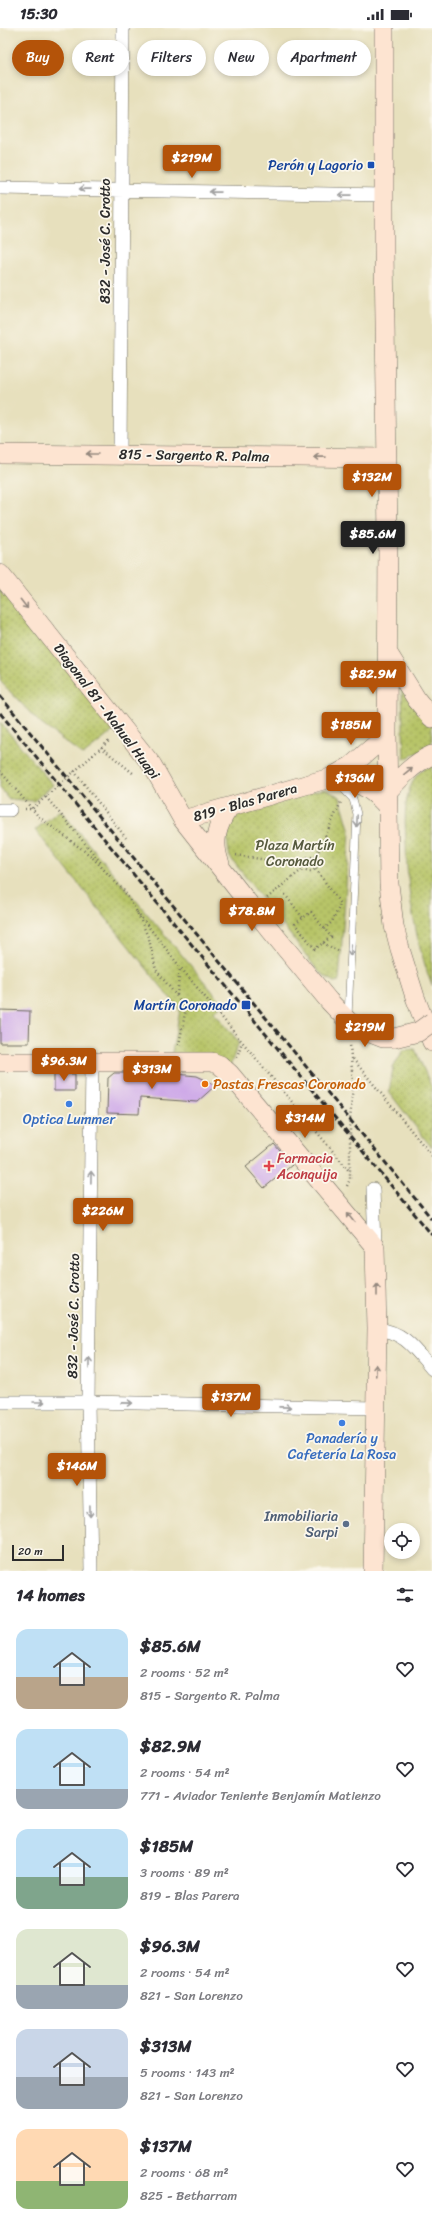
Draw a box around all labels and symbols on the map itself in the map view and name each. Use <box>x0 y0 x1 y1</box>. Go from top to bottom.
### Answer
pin: $219M <box>164 145 220 179</box>
place label: Perón y Lagorio <box>268 153 363 178</box>
marker: Perón y Lagorio <box>366 160 376 170</box>
street label: 832 - José C. Crotto <box>93 178 118 304</box>
one-way arrow <box>79 185 92 193</box>
one-way arrow <box>209 188 222 196</box>
one-way arrow <box>339 191 352 198</box>
street label: 815 - Sargento R. Palma <box>119 442 270 469</box>
one-way arrow <box>86 450 99 458</box>
one-way arrow <box>314 453 327 461</box>
pin: $132M <box>344 464 400 498</box>
pin: $85.6M <box>340 521 406 555</box>
one-way arrow <box>20 599 28 610</box>
street label: Diagonal 81 - Nahuel Huapi <box>47 638 167 786</box>
pin: $82.9M <box>340 661 406 695</box>
pin: $185M <box>323 712 379 746</box>
pin: $136M <box>327 765 383 799</box>
one-way arrow <box>403 766 413 775</box>
street label: 819 - Blas Parera <box>190 776 300 829</box>
one-way arrow <box>353 814 361 827</box>
park label: Plaza Martín Coronado <box>255 833 335 874</box>
pin: $78.8M <box>219 898 285 932</box>
one-way arrow <box>347 943 354 956</box>
place label: Martín Coronado <box>134 993 237 1018</box>
marker: Martín Coronado <box>240 999 252 1011</box>
pin: $219M <box>337 1014 393 1048</box>
pin: $96.3M <box>31 1048 97 1082</box>
pin: $313M <box>124 1056 180 1090</box>
place label: Pastas Frescas Coronado <box>213 1072 366 1097</box>
marker: Pastas Frescas Coronado <box>200 1079 210 1089</box>
marker: Optica Lummer <box>64 1099 74 1109</box>
pin: $314M <box>277 1105 333 1139</box>
place label: Optica Lummer <box>23 1107 117 1132</box>
place label: Farmacia Aconquija <box>276 1146 338 1187</box>
marker: Farmacia Aconquija <box>264 1161 274 1171</box>
one-way arrow <box>87 1171 95 1184</box>
pin: $226M <box>75 1198 131 1232</box>
one-way arrow <box>346 1212 355 1223</box>
street label: 832 - José C. Crotto <box>60 1253 87 1379</box>
one-way arrow <box>373 1284 381 1297</box>
one-way arrow <box>85 1357 93 1370</box>
one-way arrow <box>372 1364 379 1377</box>
pin: $137M <box>203 1384 259 1418</box>
one-way arrow <box>32 1398 45 1406</box>
one-way arrow <box>120 1399 133 1407</box>
one-way arrow <box>278 1403 291 1411</box>
marker: Panadería y Cafetería La Rosa <box>337 1418 347 1428</box>
place label: Panadería y Cafetería La Rosa <box>288 1426 396 1467</box>
pin: $146M <box>49 1453 105 1487</box>
one-way arrow <box>86 1504 94 1517</box>
place label: Inmobiliaria Sarpi <box>263 1504 339 1545</box>
marker: Inmobiliaria Sarpi <box>341 1519 351 1529</box>
scale bar <box>12 1543 64 1562</box>

